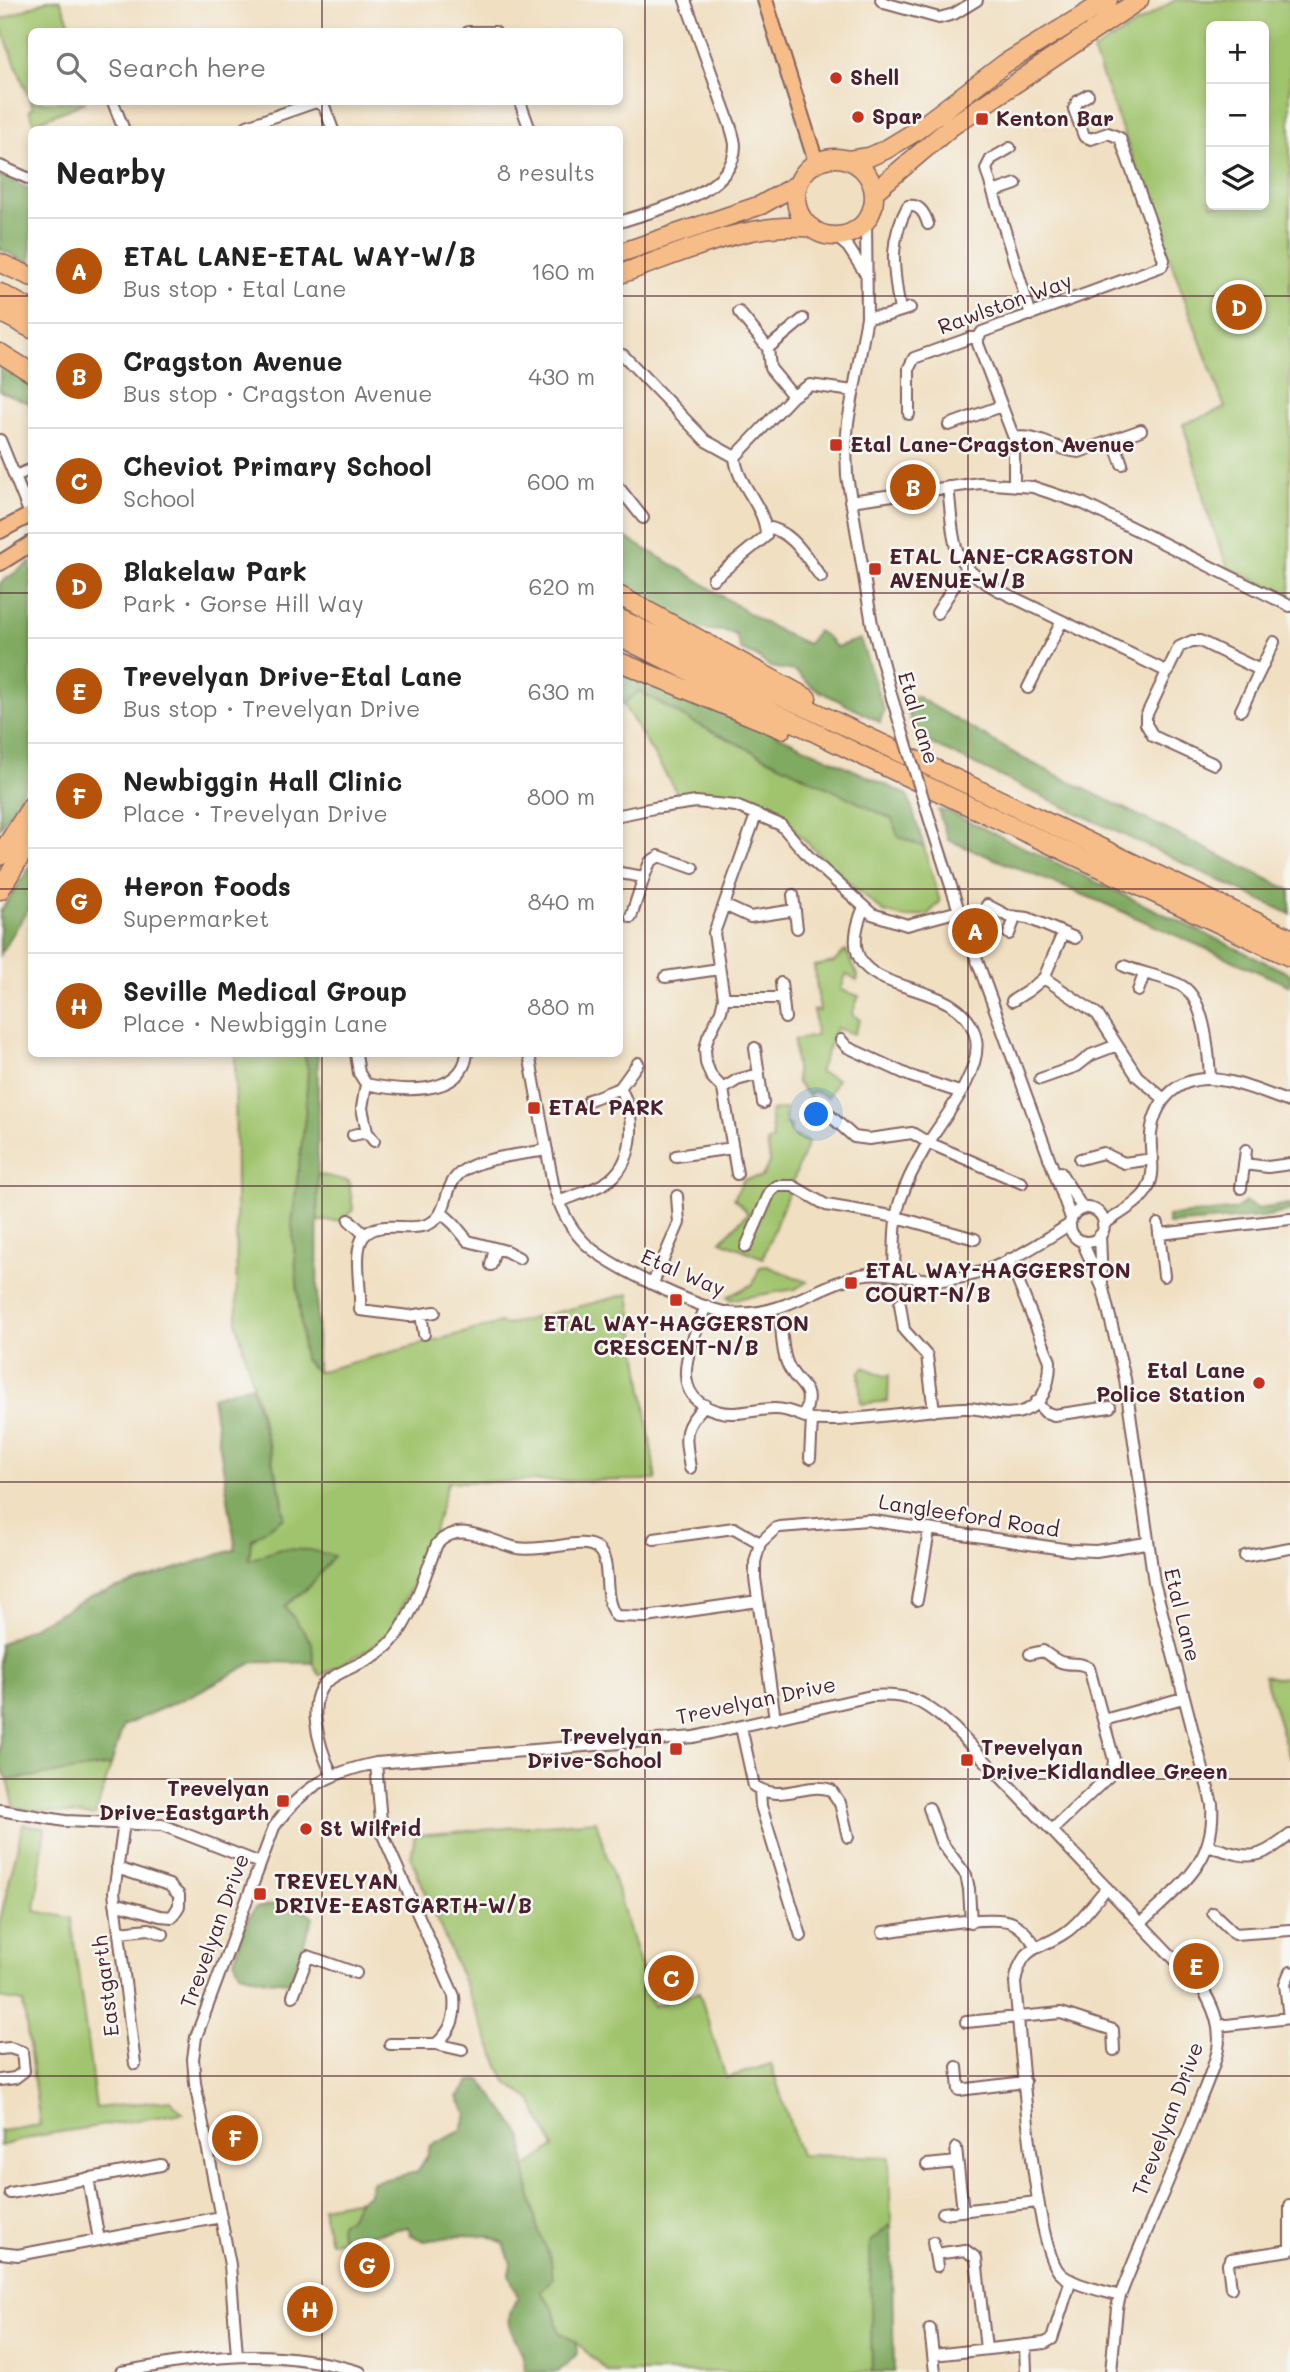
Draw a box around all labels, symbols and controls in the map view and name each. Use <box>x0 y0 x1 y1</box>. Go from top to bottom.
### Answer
map controls <box>1206 21 1269 210</box>
button: + <box>1206 21 1269 84</box>
search box <box>28 28 623 105</box>
icon: search <box>52 48 90 86</box>
text: Search here <box>108 50 266 84</box>
place label: Shell <box>850 63 899 90</box>
marker: Shell <box>828 70 844 86</box>
button: − <box>1206 84 1269 147</box>
place label: Spar <box>872 102 922 129</box>
place label: Kenton Bar <box>996 104 1114 131</box>
marker: Spar <box>850 109 866 125</box>
marker: Kenton Bar <box>974 111 990 127</box>
button: layers <box>1206 147 1269 210</box>
text: Nearby <box>56 152 166 192</box>
text: 8 results <box>497 157 595 187</box>
text: ETAL LANE-ETAL WAY-W/B <box>123 239 476 273</box>
text: A <box>71 256 87 286</box>
text: 160 m <box>531 256 595 286</box>
street label: Rawlston Way <box>934 266 1075 339</box>
text: Bus stop · Etal Lane <box>123 273 346 303</box>
pin: D <box>1216 281 1262 333</box>
text: Cragston Avenue <box>123 344 342 378</box>
text: B <box>71 361 87 391</box>
text: 430 m <box>528 361 595 391</box>
text: Bus stop · Cragston Avenue <box>123 378 433 408</box>
place label: Etal Lane-Cragston Avenue <box>850 430 1135 457</box>
marker: Etal Lane-Cragston Avenue <box>828 437 844 453</box>
text: Cheviot Primary School <box>123 449 432 483</box>
pin: B <box>890 461 936 513</box>
text: C <box>70 466 88 496</box>
text: 600 m <box>527 466 595 496</box>
text: School <box>123 483 196 513</box>
place label: ETAL LANE-CRAGSTON AVENUE-W/B <box>889 542 1134 593</box>
text: Blakelaw Park <box>123 554 307 588</box>
marker: ETAL LANE-CRAGSTON AVENUE-W/B <box>867 561 883 577</box>
text: D <box>71 571 87 601</box>
text: 620 m <box>528 571 595 601</box>
text: Park · Gorse Hill Way <box>123 588 364 618</box>
text: Trevelyan Drive-Etal Lane <box>123 659 462 693</box>
street label: Etal Lane <box>893 668 946 767</box>
text: E <box>72 676 86 706</box>
text: 630 m <box>528 676 595 706</box>
text: Bus stop · Trevelyan Drive <box>123 693 420 723</box>
text: Newbiggin Hall Clinic <box>123 764 402 798</box>
text: F <box>72 781 86 811</box>
text: 800 m <box>527 781 595 811</box>
text: Place · Trevelyan Drive <box>123 798 388 828</box>
text: Heron Foods <box>123 869 291 903</box>
text: G <box>70 886 88 916</box>
text: 840 m <box>528 886 595 916</box>
text: Supermarket <box>123 903 269 933</box>
pin: A <box>952 905 998 957</box>
text: Seville Medical Group <box>123 974 407 1008</box>
text: H <box>70 991 88 1021</box>
text: 880 m <box>527 991 595 1021</box>
text: Place · Newbiggin Lane <box>123 1008 388 1038</box>
place label: ETAL PARK <box>548 1093 664 1120</box>
your location <box>799 1097 833 1131</box>
marker: ETAL PARK <box>526 1100 542 1116</box>
street label: Etal Way <box>637 1242 730 1301</box>
place label: ETAL WAY-HAGGERSTON COURT-N/B <box>865 1256 1131 1307</box>
marker: ETAL WAY-HAGGERSTON COURT-N/B <box>843 1275 859 1291</box>
marker: ETAL WAY-HAGGERSTON CRESCENT-N/B <box>668 1292 684 1308</box>
place label: ETAL WAY-HAGGERSTON CRESCENT-N/B <box>543 1309 809 1360</box>
place label: Etal Lane Police Station <box>1096 1356 1245 1407</box>
marker: Etal Lane Police Station <box>1251 1375 1267 1391</box>
street label: Langleeford Road <box>877 1487 1062 1542</box>
street label: Etal Lane <box>1159 1565 1208 1664</box>
street label: Trevelyan Drive <box>673 1669 838 1730</box>
place label: Trevelyan Drive-School <box>527 1722 662 1773</box>
place label: Trevelyan Drive-Kidlandlee Green <box>981 1733 1227 1784</box>
marker: Trevelyan Drive-School <box>668 1741 684 1757</box>
marker: Trevelyan Drive-Kidlandlee Green <box>959 1752 975 1768</box>
place label: Trevelyan Drive-Eastgarth <box>99 1774 269 1825</box>
marker: Trevelyan Drive-Eastgarth <box>275 1793 291 1809</box>
place label: St Wilfrid <box>320 1814 421 1841</box>
marker: St Wilfrid <box>298 1821 314 1837</box>
street label: Trevelyan Drive <box>173 1850 254 2011</box>
place label: TREVELYAN DRIVE-EASTGARTH-W/B <box>274 1867 532 1918</box>
marker: TREVELYAN DRIVE-EASTGARTH-W/B <box>252 1886 268 1902</box>
street label: Eastgarth <box>85 1934 124 2038</box>
pin: E <box>1173 1940 1219 1992</box>
pin: C <box>648 1952 694 2004</box>
street label: Trevelyan Drive <box>1125 2038 1208 2199</box>
pin: F <box>212 2112 258 2164</box>
pin: G <box>344 2239 390 2291</box>
pin: H <box>287 2283 333 2335</box>

